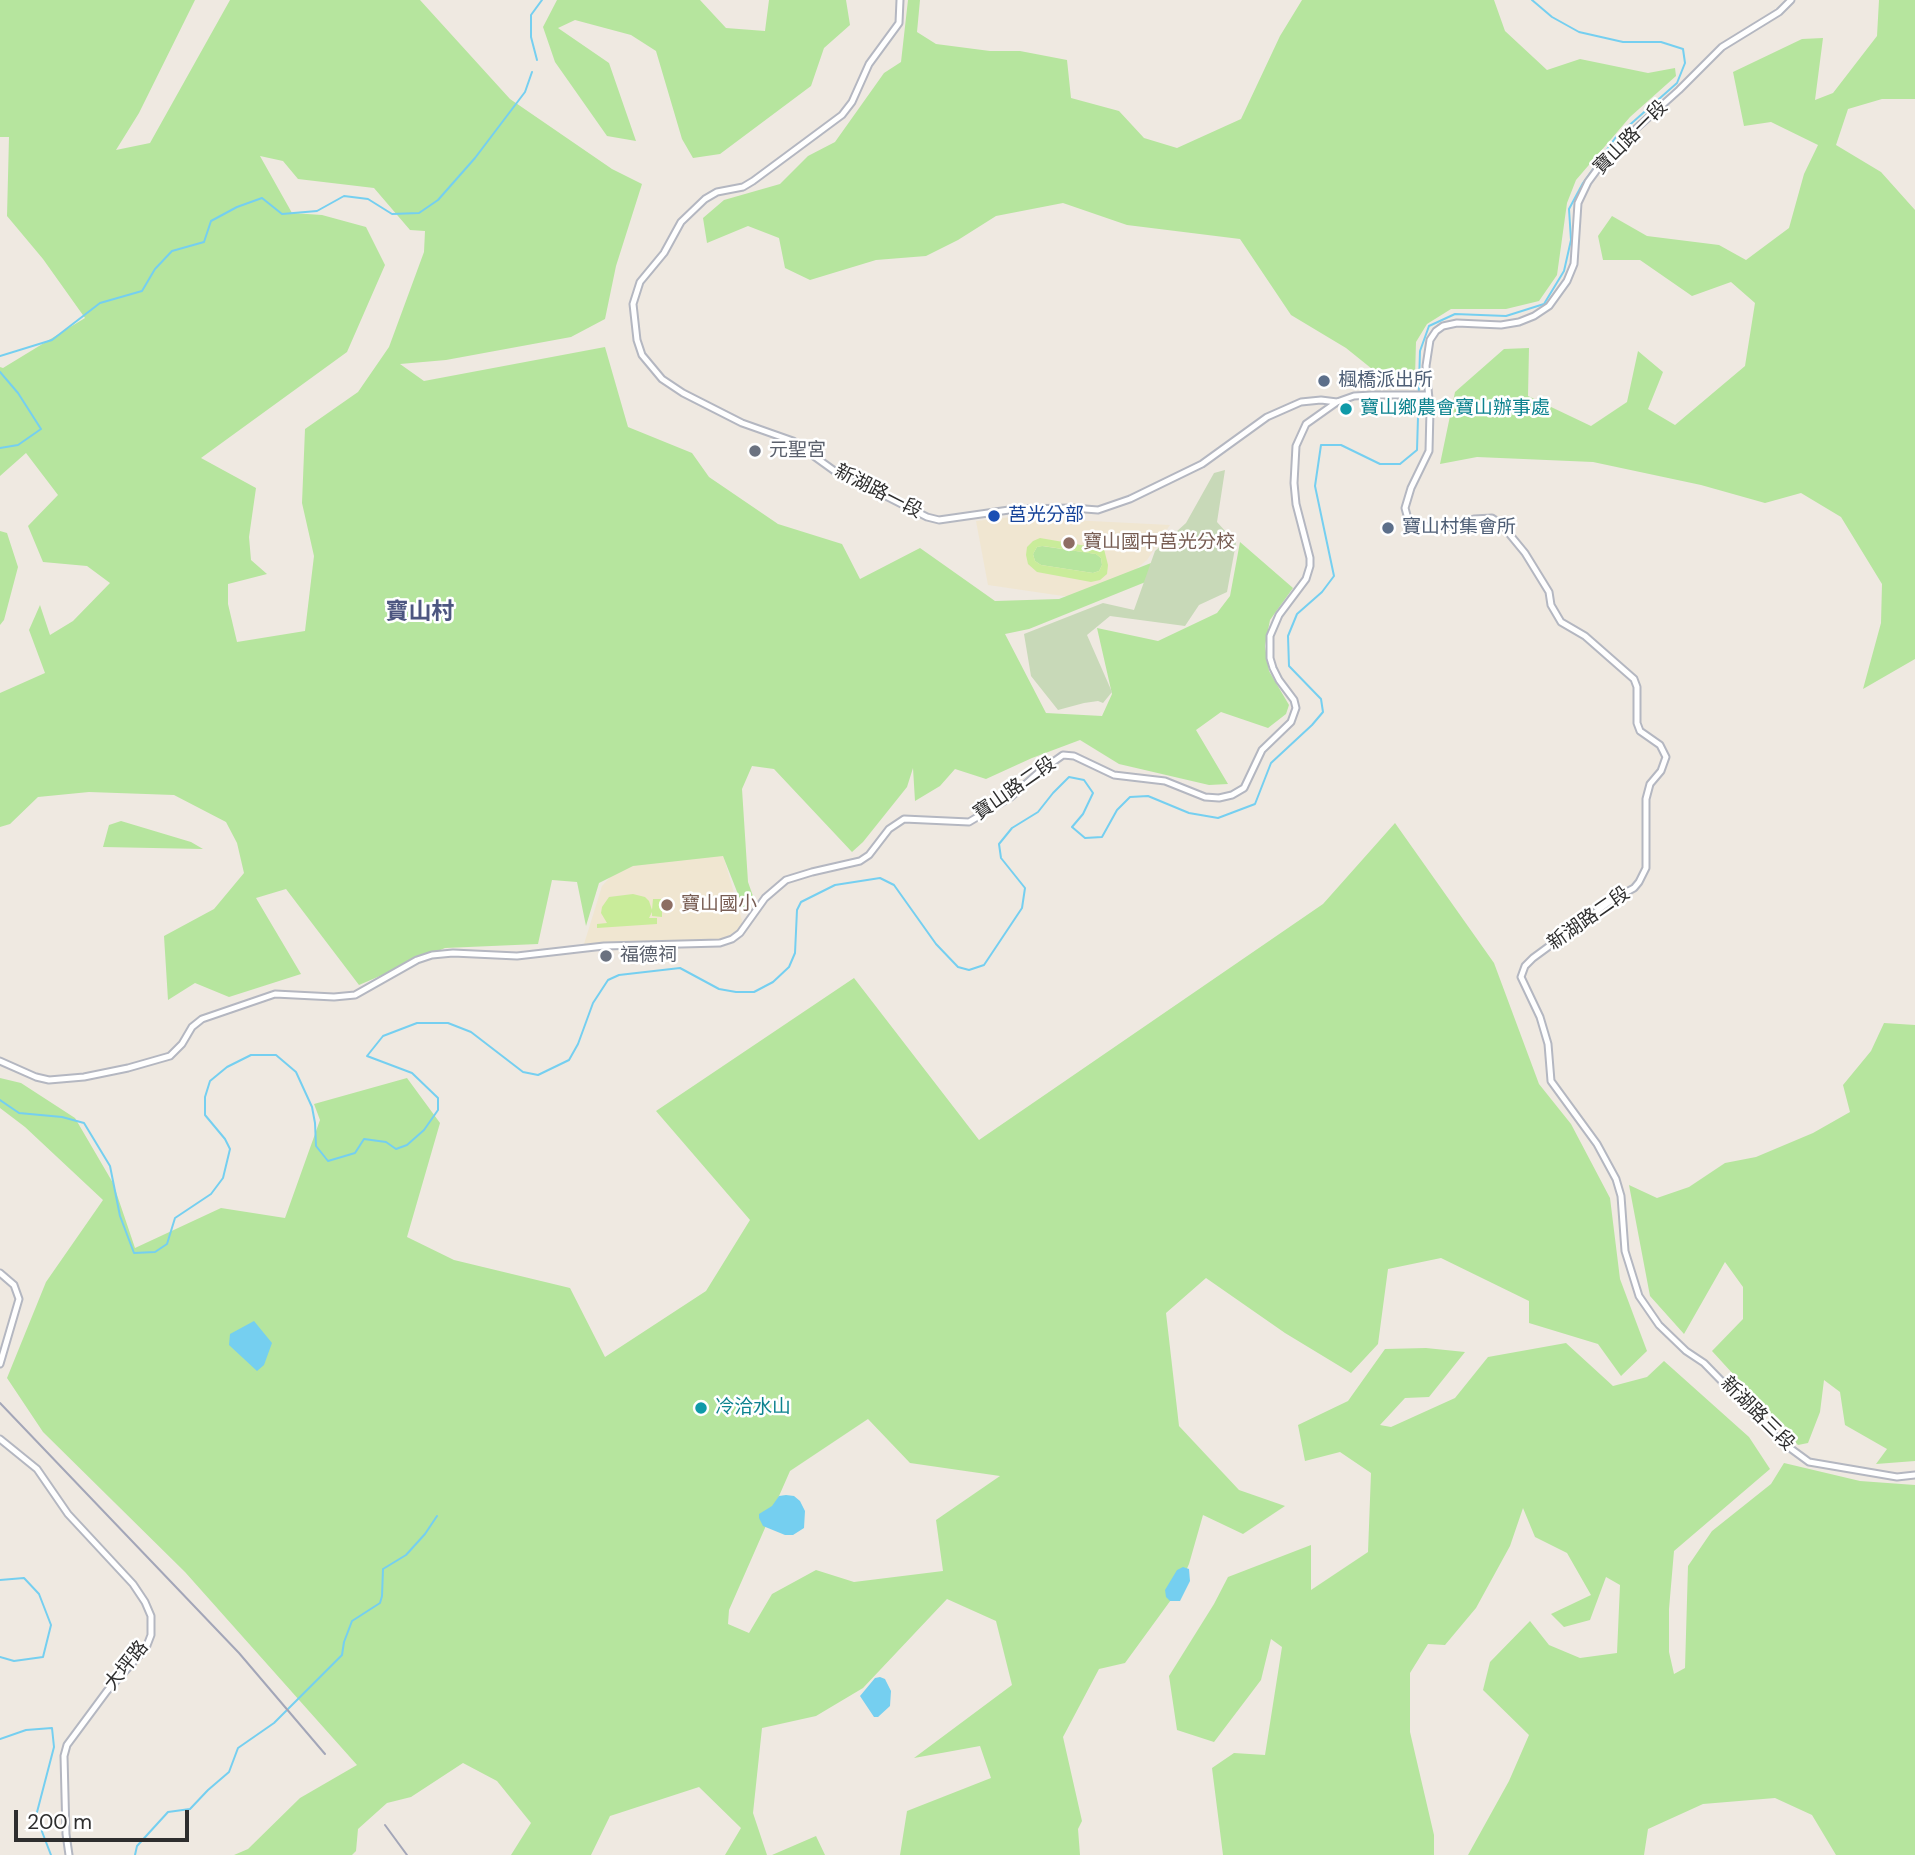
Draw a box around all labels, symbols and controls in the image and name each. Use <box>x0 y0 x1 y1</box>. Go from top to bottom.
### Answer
street label: 寶山路一段 <box>1589 96 1673 180</box>
place label: 楓橋派出所 <box>1338 370 1433 392</box>
marker: 楓橋派出所 <box>1316 373 1332 389</box>
place label: 寶山鄉農會寶山辦事處 <box>1360 398 1550 420</box>
marker: 寶山鄉農會寶山辦事處 <box>1338 401 1354 417</box>
place label: 元聖宮 <box>769 440 826 462</box>
marker: 元聖宮 <box>747 443 763 459</box>
street label: 新湖路一段 <box>831 460 925 524</box>
place label: 莒光分部 <box>1008 505 1084 527</box>
marker: 莒光分部 <box>986 508 1002 524</box>
place label: 寶山村集會所 <box>1402 517 1516 539</box>
marker: 寶山村集會所 <box>1380 520 1396 536</box>
place label: 寶山國中莒光分校 <box>1083 532 1235 554</box>
marker: 寶山國中莒光分校 <box>1061 535 1077 551</box>
district label: 寶山村 <box>386 599 454 627</box>
street label: 寶山路二段 <box>970 752 1060 826</box>
street label: 新湖路二段 <box>1544 882 1634 956</box>
place label: 寶山國小 <box>681 894 757 916</box>
marker: 寶山國小 <box>659 897 675 913</box>
place label: 福德祠 <box>620 945 677 967</box>
marker: 福德祠 <box>598 948 614 964</box>
street label: 新湖路三段 <box>1715 1372 1799 1456</box>
place label: 冷洽水山 <box>715 1397 791 1419</box>
marker: 冷洽水山 <box>693 1400 709 1416</box>
street label: 大坪路 <box>100 1637 154 1695</box>
scale bar <box>18 1796 192 1840</box>
text: 200 m <box>27 1808 92 1836</box>

